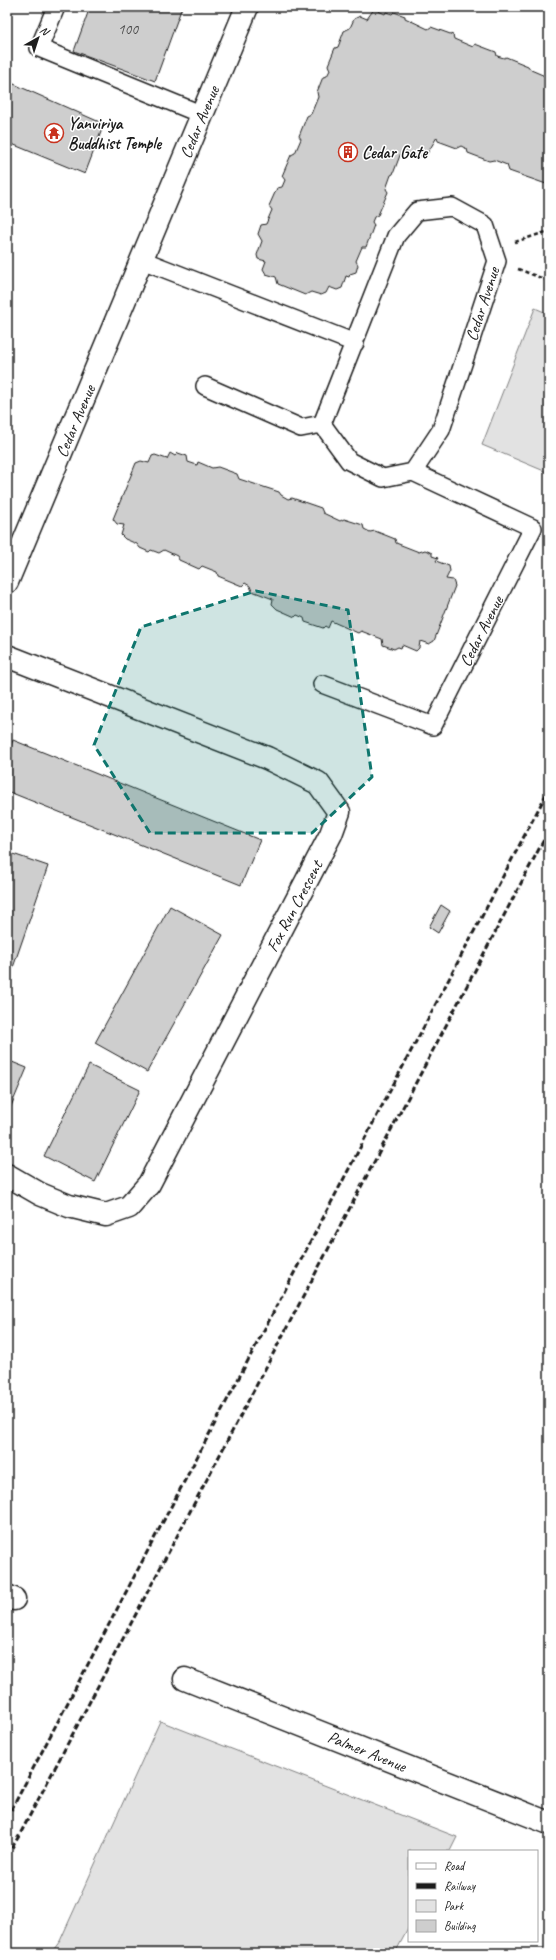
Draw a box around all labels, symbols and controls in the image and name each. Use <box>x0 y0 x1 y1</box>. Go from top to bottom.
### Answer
north arrow <box>18 18 58 58</box>
house number: 100 <box>118 20 139 39</box>
text: N <box>37 23 53 39</box>
street label: Cedar Avenue <box>175 82 225 161</box>
place label: Yanviriya Buddhist Temple <box>68 113 163 154</box>
temple icon: Yanviriya Buddhist Temple <box>43 122 65 144</box>
building icon: Cedar Gate <box>337 141 359 163</box>
place label: Cedar Gate <box>362 142 429 163</box>
street label: Cedar Avenue <box>461 263 505 344</box>
street label: Cedar Avenue <box>51 381 101 460</box>
street label: Cedar Avenue <box>455 591 509 670</box>
street label: Fox Run Crescent <box>262 855 328 955</box>
street label: Palmer Avenue <box>325 1726 410 1777</box>
legend <box>408 1850 538 1942</box>
text: Road <box>444 1858 466 1874</box>
text: Railway <box>444 1878 476 1894</box>
text: Park <box>444 1898 465 1914</box>
text: Building <box>444 1918 476 1934</box>

